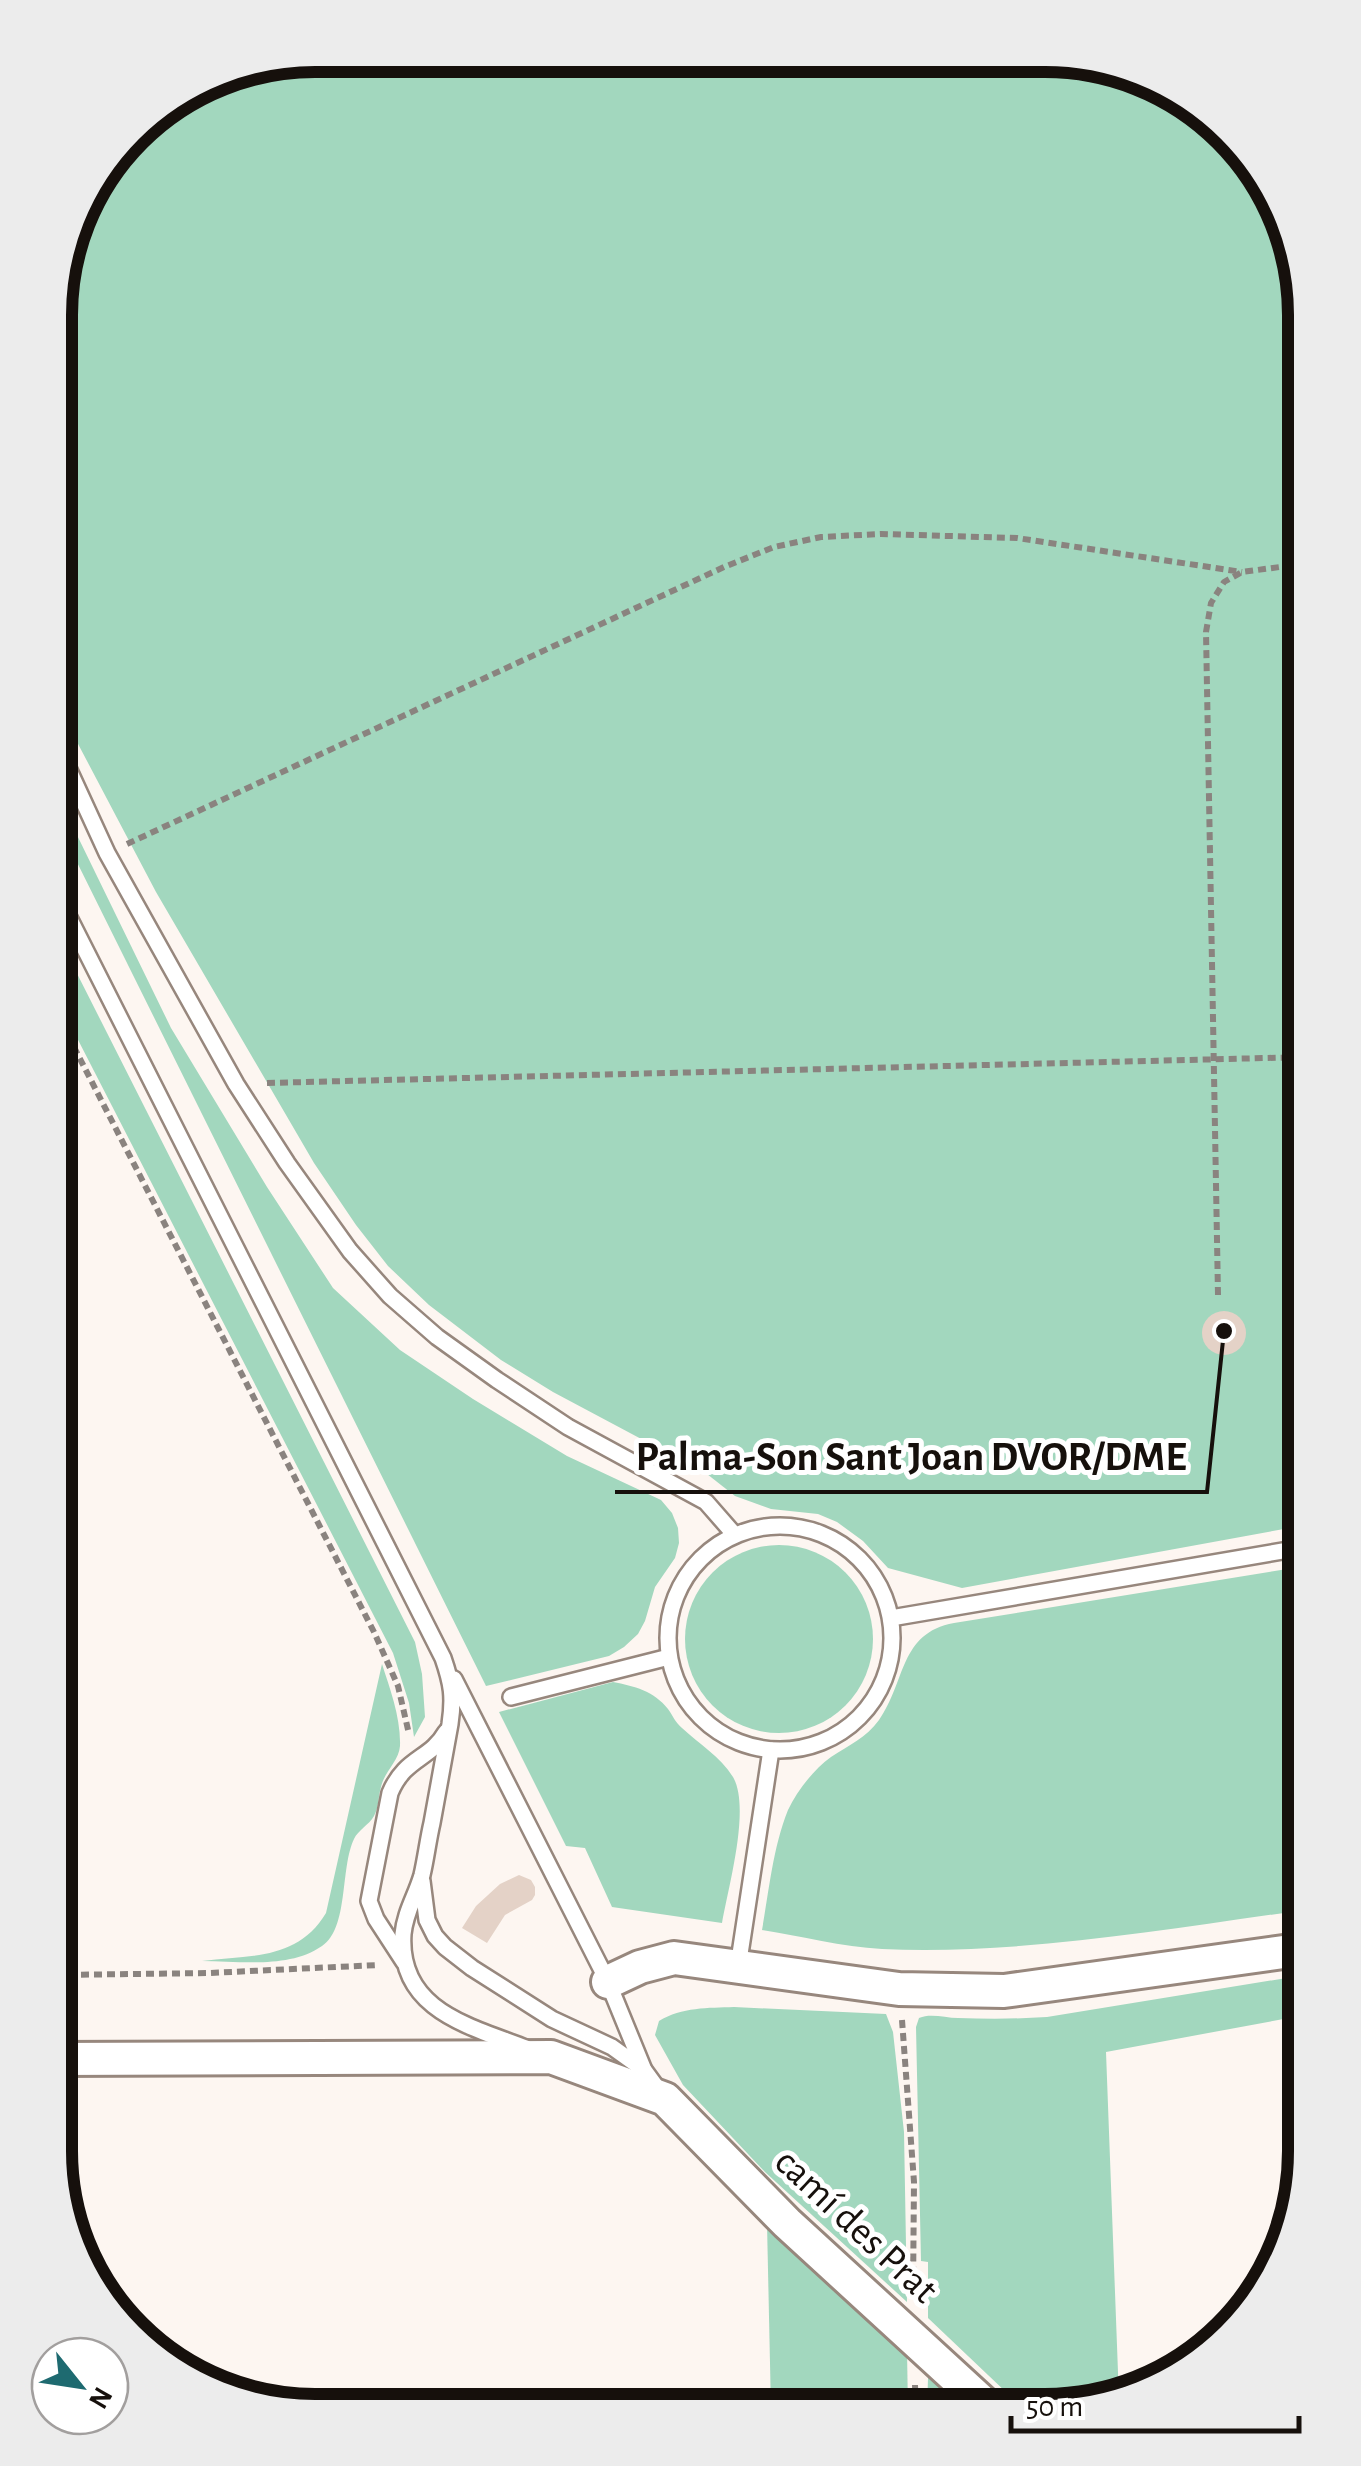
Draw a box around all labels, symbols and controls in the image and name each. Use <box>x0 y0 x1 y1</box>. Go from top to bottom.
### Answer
callout: Palma-Son Sant Joan DVOR/DME <box>615 1420 1207 1492</box>
text: Palma-Son Sant Joan DVOR/DME <box>635 1436 1187 1478</box>
street label: camí des Prat <box>767 2141 945 2311</box>
north arrow <box>30 2336 130 2436</box>
scale bar <box>1011 2371 1298 2433</box>
text: N <box>83 2382 117 2413</box>
text: 50 m <box>1026 2392 1083 2422</box>

